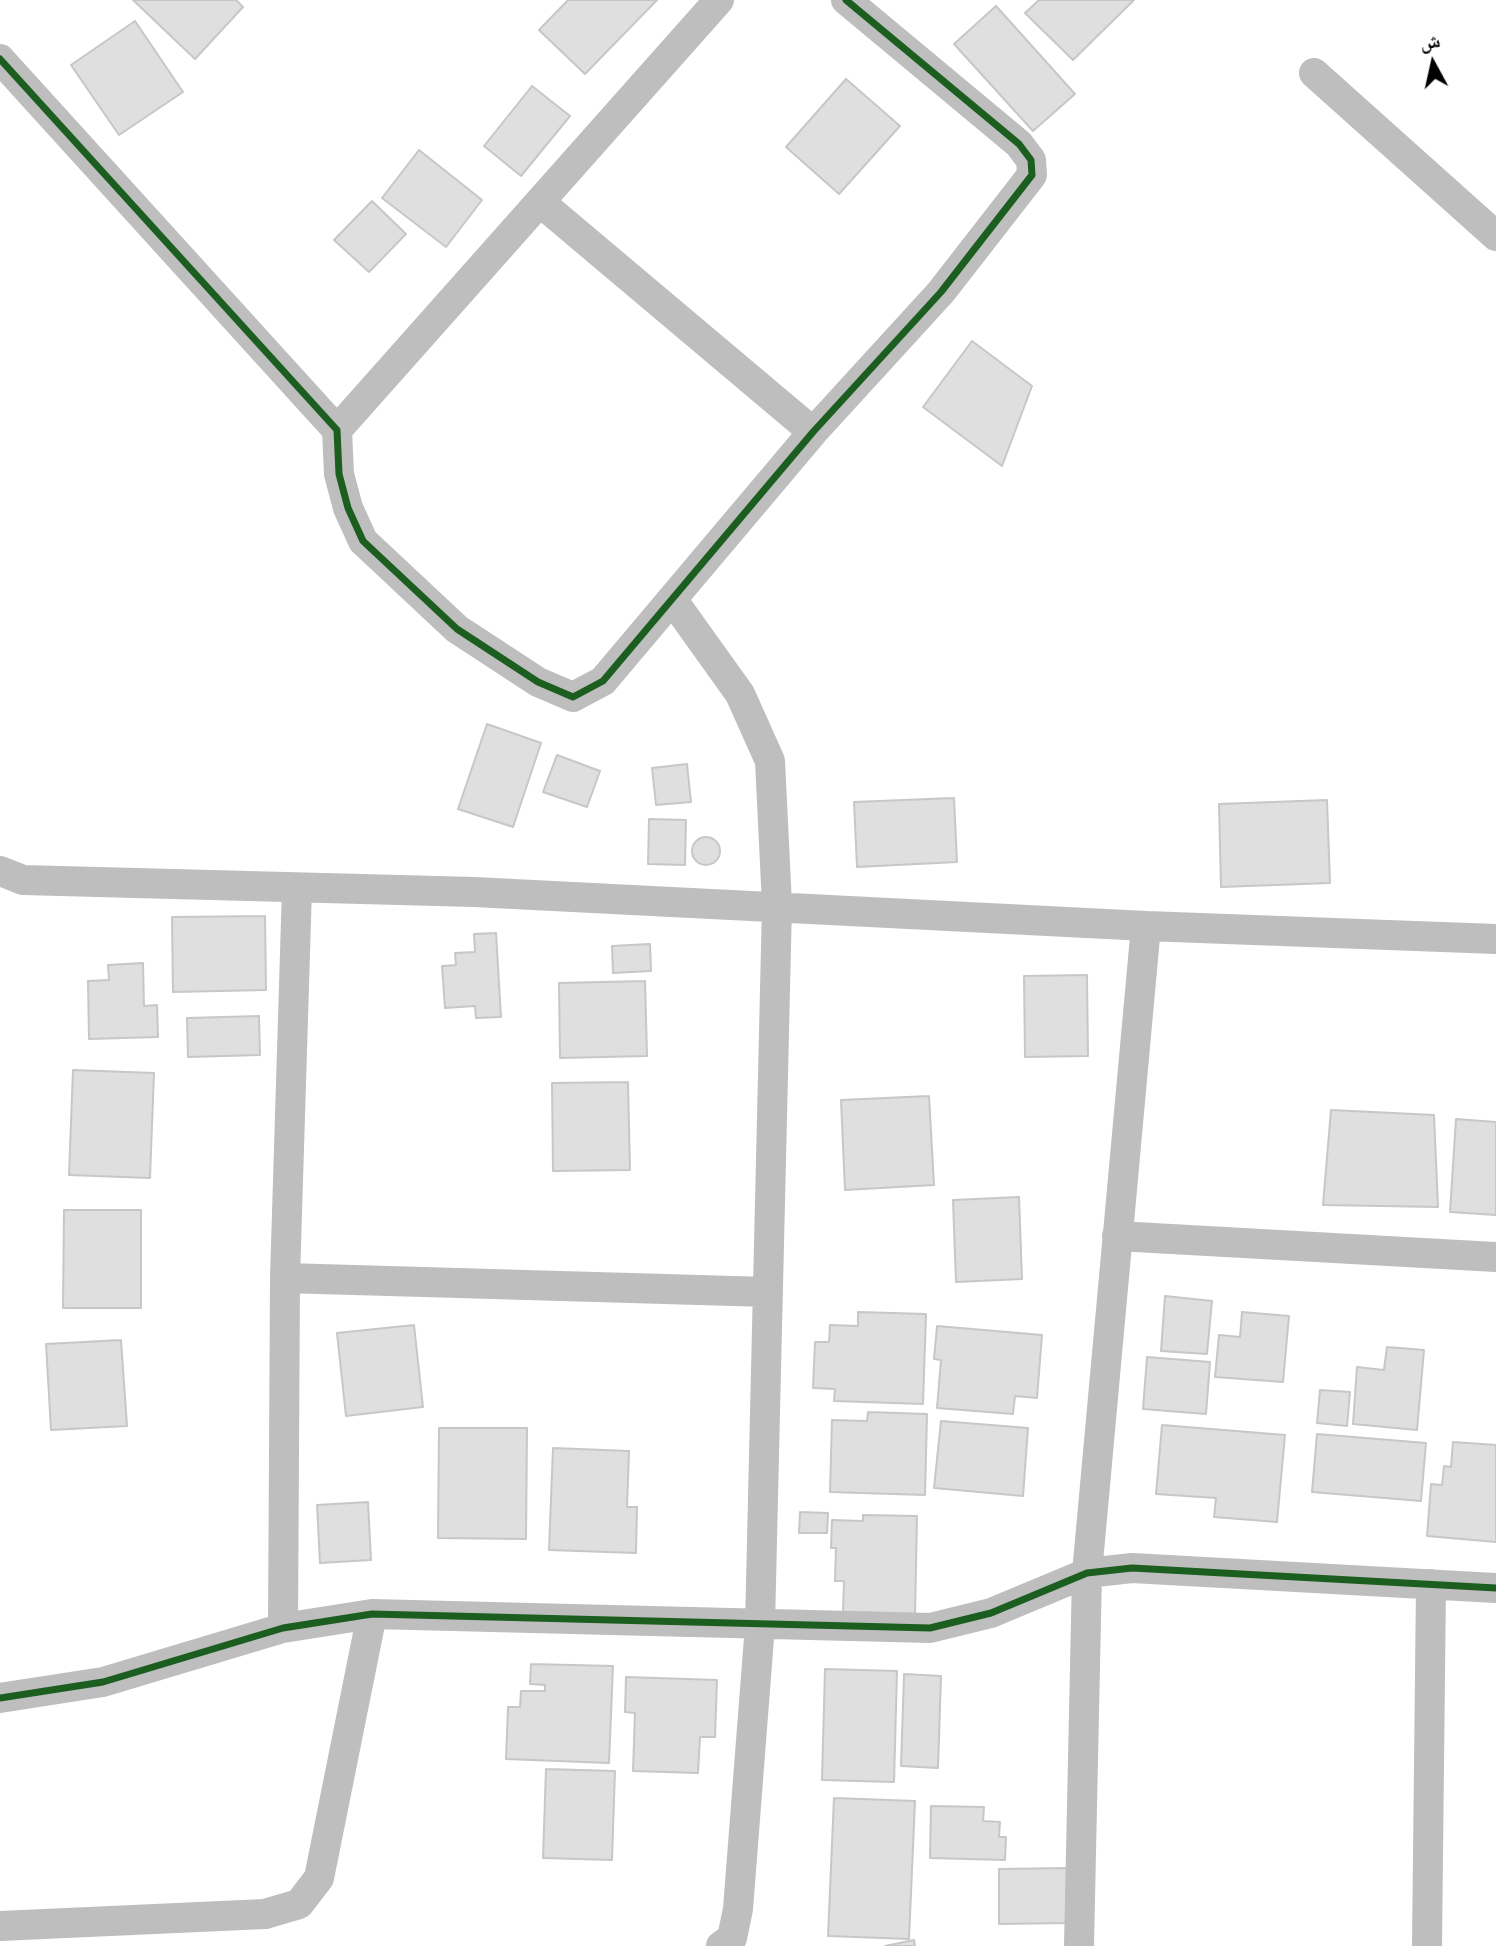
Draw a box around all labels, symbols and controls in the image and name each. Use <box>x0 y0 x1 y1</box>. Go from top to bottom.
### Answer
north arrow <box>1398 28 1468 98</box>
text: ش <box>1418 28 1442 56</box>

